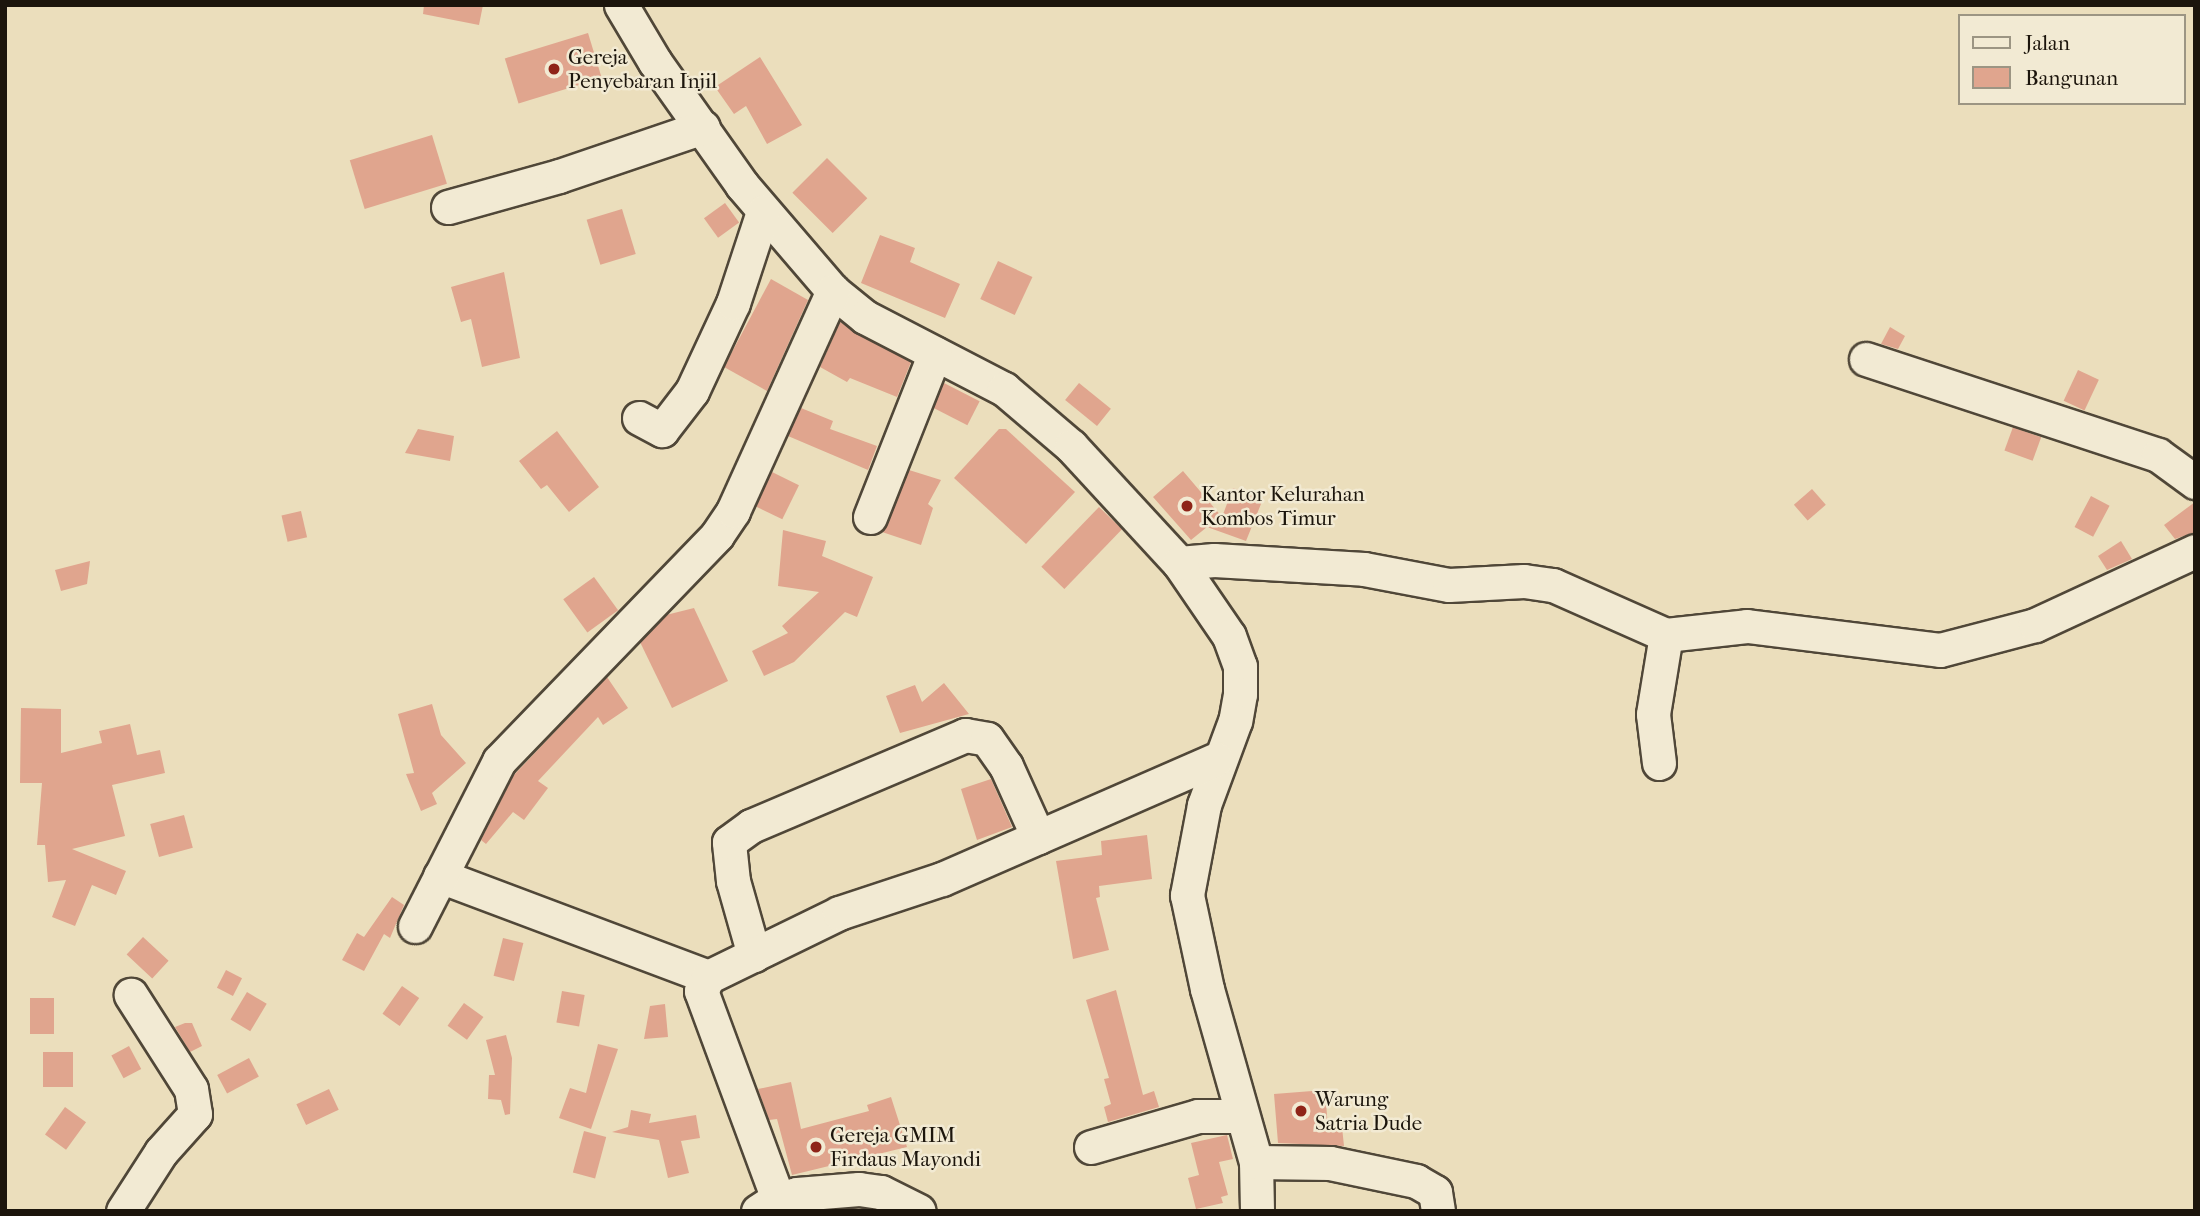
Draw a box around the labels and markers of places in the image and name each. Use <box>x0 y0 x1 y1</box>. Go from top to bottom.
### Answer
place label: Gereja Penyebaran Injil <box>568 44 717 94</box>
marker: Gereja Penyebaran Injil <box>546 61 562 77</box>
place label: Kantor Kelurahan Kombos Timur <box>1201 481 1365 531</box>
marker: Kantor Kelurahan Kombos Timur <box>1179 498 1195 514</box>
place label: Warung Satria Dude <box>1315 1086 1422 1136</box>
marker: Warung Satria Dude <box>1293 1103 1309 1119</box>
place label: Gereja GMIM Firdaus Mayondi <box>830 1122 981 1172</box>
marker: Gereja GMIM Firdaus Mayondi <box>808 1139 824 1155</box>

